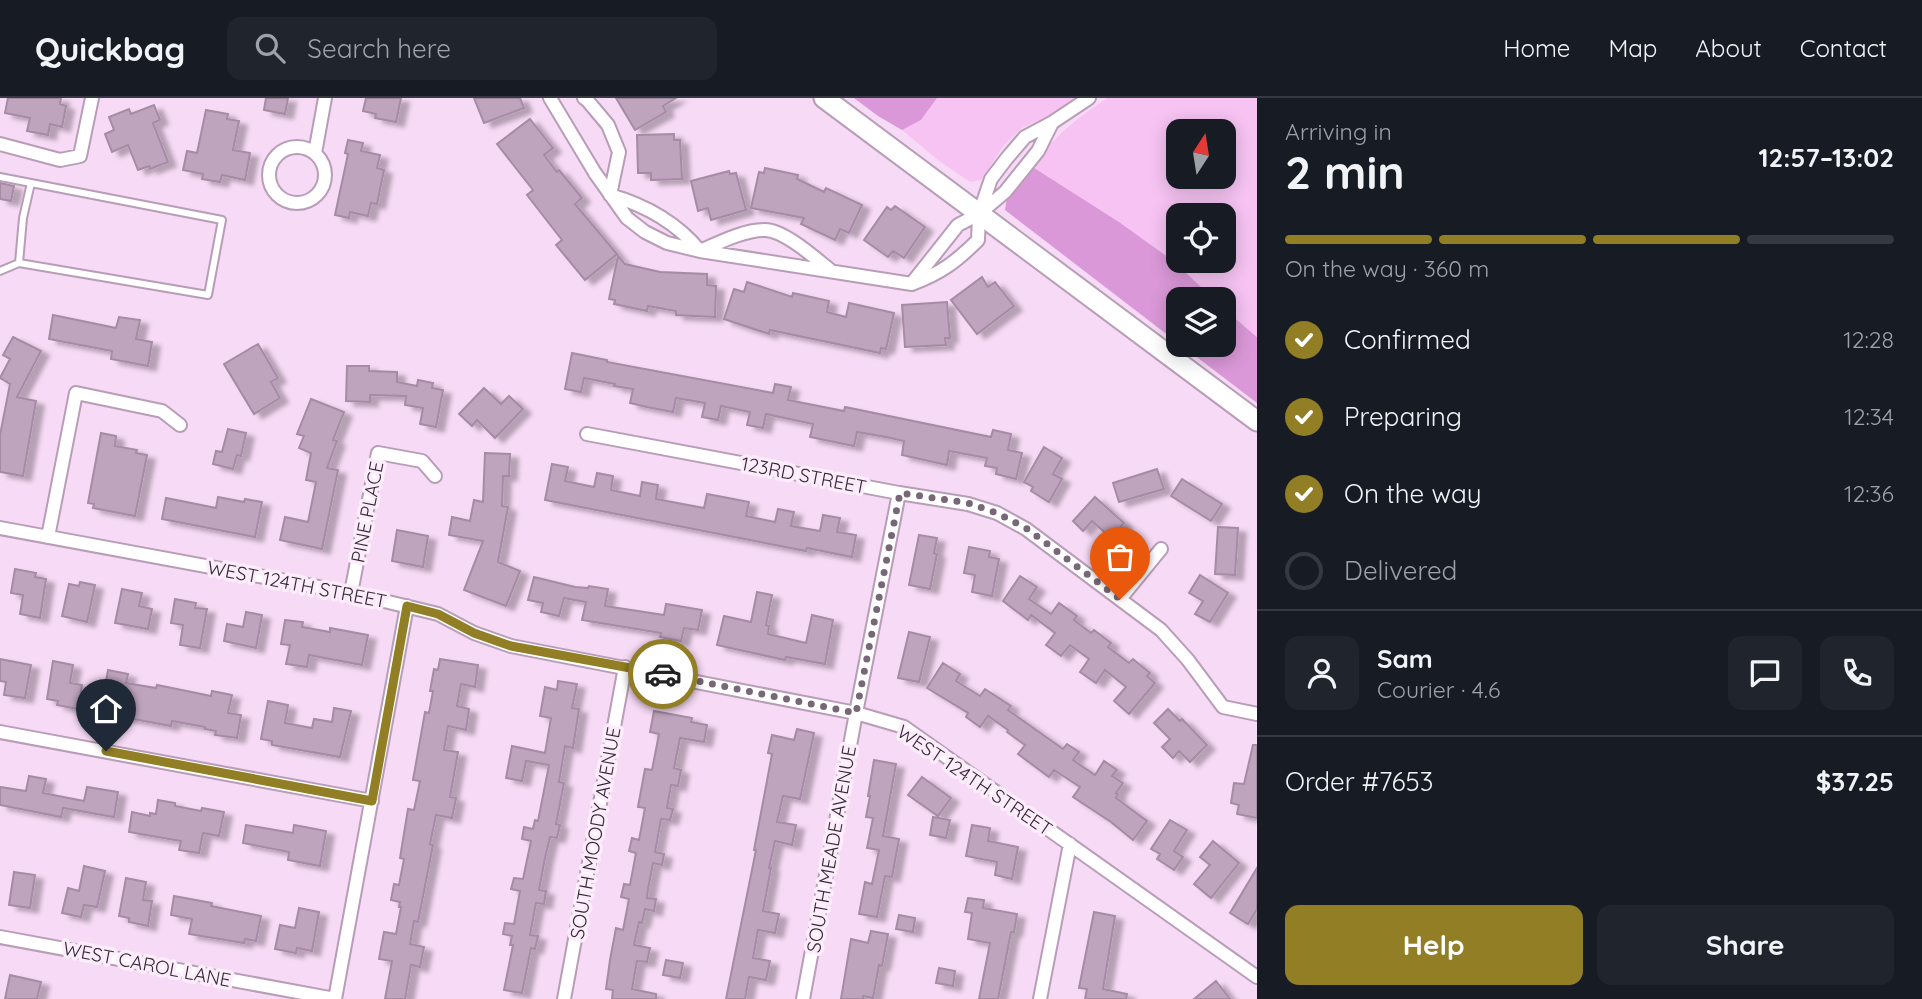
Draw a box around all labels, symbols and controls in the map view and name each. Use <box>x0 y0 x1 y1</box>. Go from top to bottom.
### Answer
search box <box>227 17 717 80</box>
text: Quickbag <box>35 28 185 69</box>
icon: search <box>251 29 289 67</box>
text: Search here <box>307 32 451 65</box>
text: Home <box>1503 33 1570 63</box>
text: Map <box>1608 33 1657 63</box>
text: About <box>1695 33 1762 63</box>
text: Contact <box>1800 33 1887 63</box>
text: Arriving in <box>1285 117 1392 146</box>
north arrow <box>1166 119 1236 189</box>
map controls <box>1166 119 1236 357</box>
text: 12:57–13:02 <box>1758 141 1894 174</box>
text: 2 min <box>1285 143 1405 201</box>
button: locate <box>1166 203 1236 273</box>
text: On the way · 360 m <box>1285 254 1489 283</box>
button: layers <box>1166 287 1236 357</box>
icon: check <box>1285 321 1323 359</box>
text: Confirmed <box>1344 323 1471 356</box>
text: 12:28 <box>1843 325 1894 354</box>
icon: check <box>1285 398 1323 436</box>
text: Preparing <box>1344 400 1462 433</box>
text: 12:34 <box>1844 402 1894 431</box>
street label: 123RD STREET <box>739 451 869 499</box>
street label: PINE PLACE <box>345 459 389 565</box>
icon: check <box>1285 475 1323 513</box>
text: On the way <box>1344 477 1482 510</box>
text: 12:36 <box>1844 479 1894 508</box>
pin <box>1090 527 1150 599</box>
icon: bag <box>1101 538 1139 576</box>
text: Delivered <box>1344 554 1457 587</box>
street label: WEST 124TH STREET <box>205 555 389 613</box>
button: person <box>1285 636 1359 710</box>
button: chat <box>1728 636 1802 710</box>
button: phone <box>1820 636 1894 710</box>
courier <box>628 639 698 709</box>
text: Sam <box>1377 642 1433 675</box>
icon: car <box>644 655 682 693</box>
text: Courier · 4.6 <box>1377 675 1500 704</box>
pin <box>76 679 136 751</box>
icon: home <box>87 690 125 728</box>
street label: WEST 124TH STREET <box>893 719 1057 841</box>
street label: SOUTH MOODY AVENUE <box>565 725 625 941</box>
street label: SOUTH MEADE AVENUE <box>801 744 861 954</box>
text: Order #7653 <box>1285 765 1433 798</box>
text: $37.25 <box>1816 765 1894 798</box>
button: Help <box>1285 905 1583 985</box>
button: Share <box>1597 905 1894 985</box>
street label: WEST CAROL LANE <box>61 936 233 992</box>

